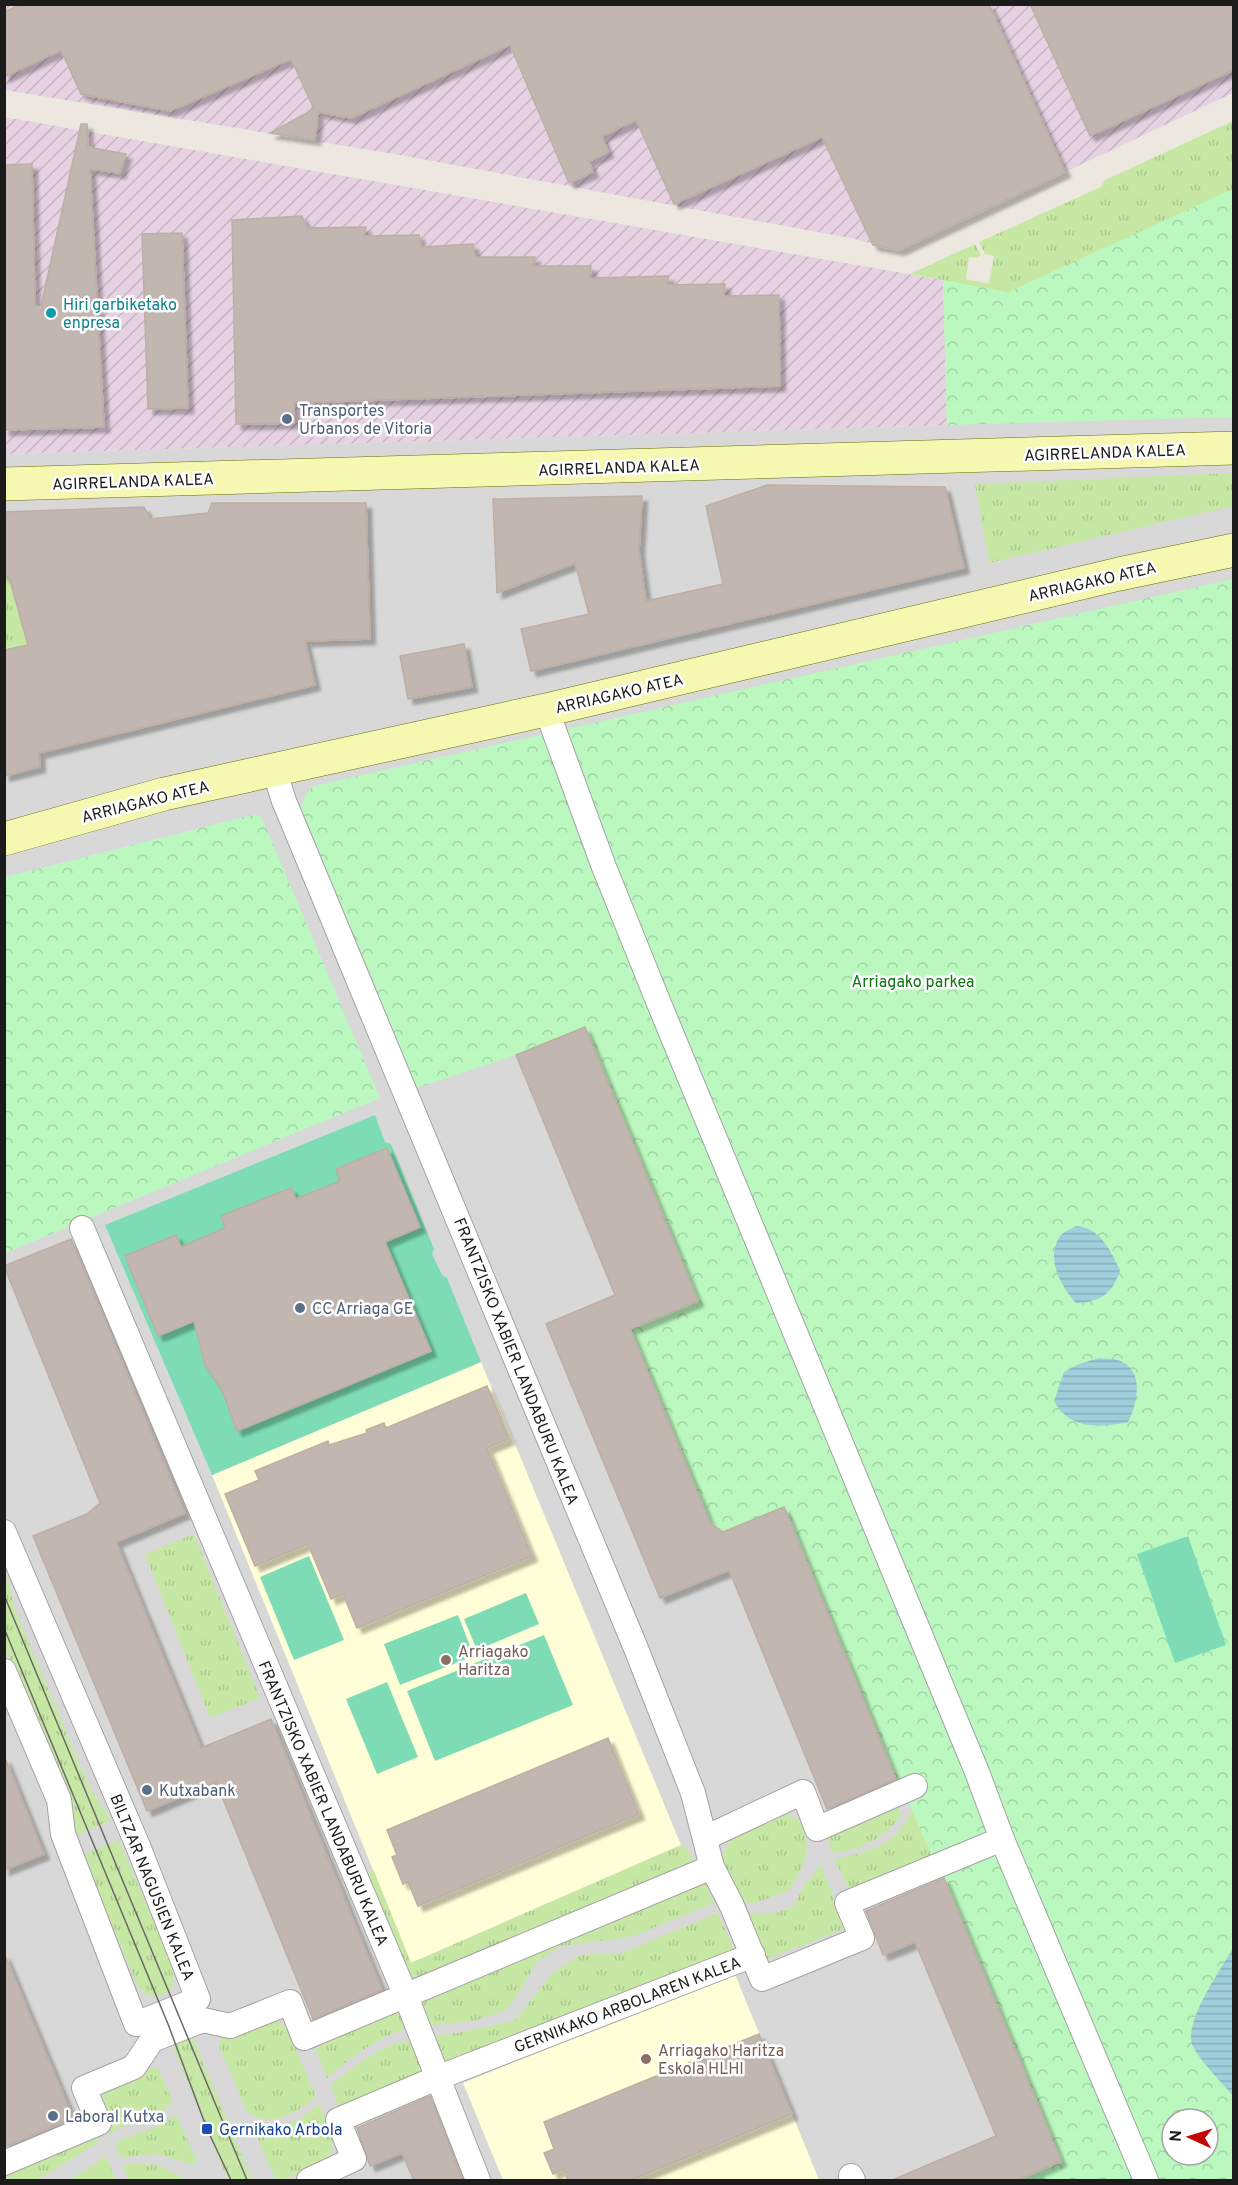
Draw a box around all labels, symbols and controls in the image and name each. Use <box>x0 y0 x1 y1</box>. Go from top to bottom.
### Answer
place label: Hiri garbiketako enpresa <box>63 296 177 334</box>
marker: Hiri garbiketako enpresa <box>44 306 58 320</box>
place label: Transportes Urbanos de Vitoria <box>299 402 432 440</box>
marker: Transportes Urbanos de Vitoria <box>280 412 294 426</box>
street label: AGIRRELANDA KALEA <box>1024 441 1187 467</box>
street label: AGIRRELANDA KALEA <box>538 456 701 482</box>
street label: AGIRRELANDA KALEA <box>52 470 215 496</box>
street label: ARRIAGAKO ATEA <box>1026 558 1159 607</box>
street label: ARRIAGAKO ATEA <box>553 670 686 719</box>
street label: ARRIAGAKO ATEA <box>80 777 212 828</box>
park label: Arriagako parkea <box>851 973 975 993</box>
street label: FRANTZISKO XABIER LANDABURU KALEA <box>448 1215 582 1508</box>
place label: CC Arriaga GE <box>312 1300 413 1320</box>
marker: CC Arriaga GE <box>293 1301 307 1315</box>
place label: Arriagako Haritza <box>458 1643 528 1681</box>
marker: Arriagako Haritza <box>439 1653 453 1667</box>
street label: FRANTZISKO XABIER LANDABURU KALEA <box>253 1658 392 1950</box>
place label: Kutxabank <box>159 1782 236 1802</box>
marker: Kutxabank <box>140 1783 154 1797</box>
street label: BILTZAR NAGUSIEN KALEA <box>105 1792 198 1984</box>
street label: GERNIKAKO ARBOLAREN KALEA <box>511 1953 744 2058</box>
place label: Arriagako Haritza Eskola HLHI <box>658 2042 784 2080</box>
marker: Arriagako Haritza Eskola HLHI <box>639 2052 653 2066</box>
north arrow <box>1160 2107 1220 2167</box>
place label: Laboral Kutxa <box>65 2108 164 2128</box>
marker: Laboral Kutxa <box>46 2109 60 2123</box>
place label: Gernikako Arbola <box>219 2121 342 2141</box>
marker: Gernikako Arbola <box>200 2122 214 2136</box>
text: N <box>1167 2130 1187 2143</box>

